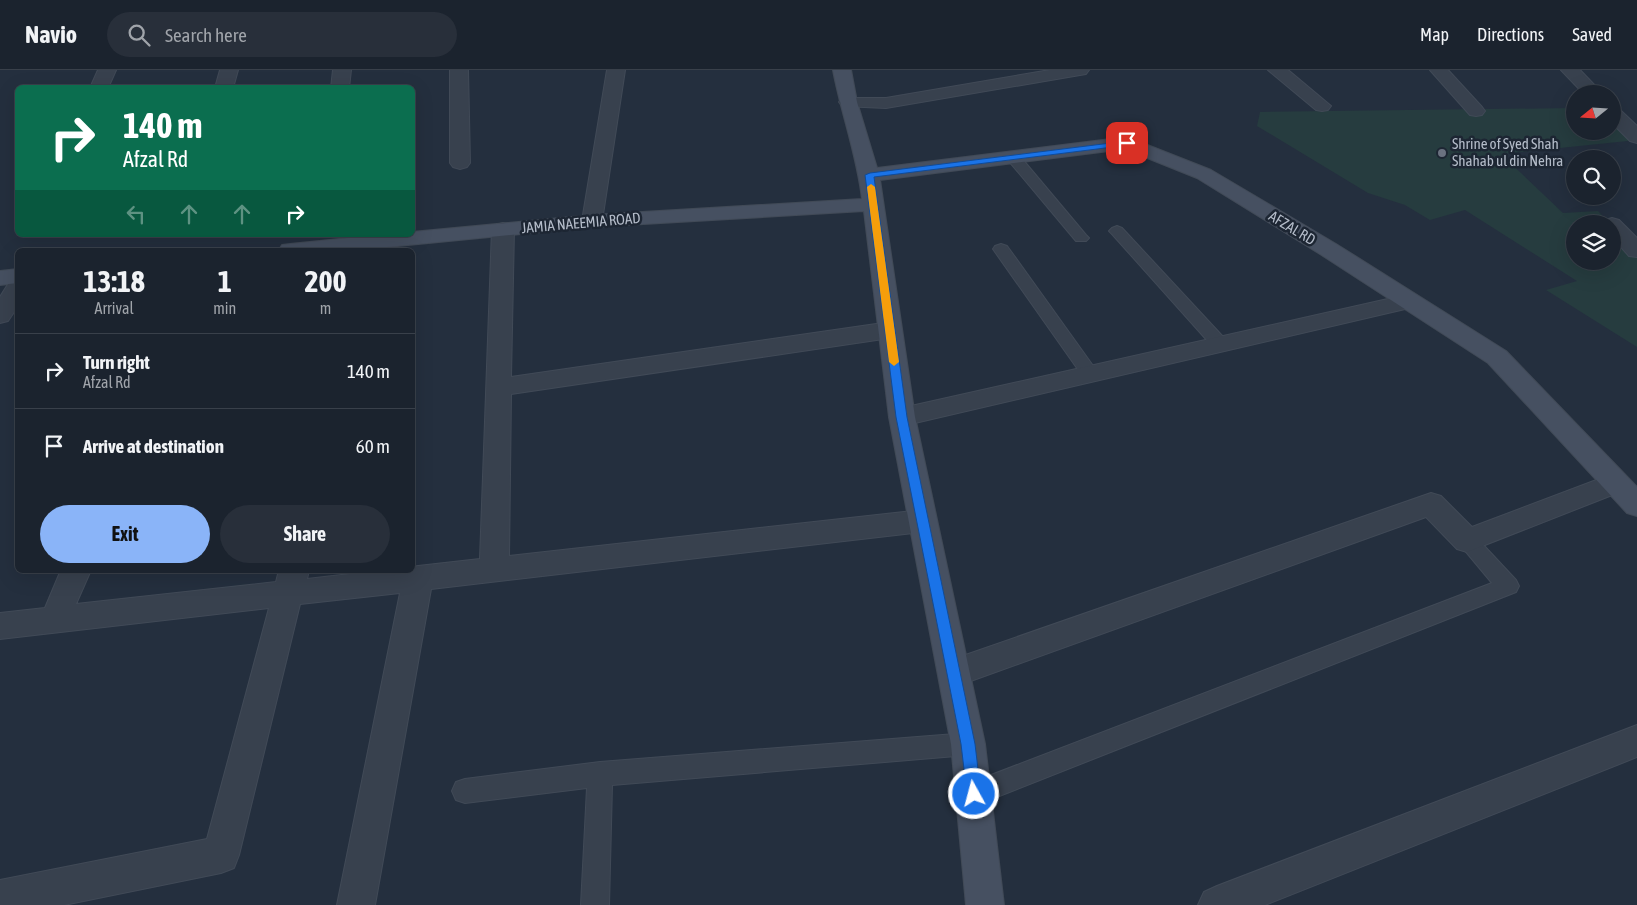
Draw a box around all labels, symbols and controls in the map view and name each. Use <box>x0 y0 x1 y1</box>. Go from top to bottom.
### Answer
search box <box>107 12 457 57</box>
text: Navio <box>25 21 77 48</box>
icon: search <box>125 21 153 49</box>
text: Search here <box>165 24 247 46</box>
text: Map <box>1420 24 1449 45</box>
text: Directions <box>1477 24 1544 45</box>
text: Saved <box>1572 24 1612 45</box>
north arrow <box>1566 85 1621 140</box>
map controls <box>1566 85 1621 270</box>
icon: right <box>40 105 105 170</box>
text: 140 m <box>123 105 202 145</box>
pin <box>1106 122 1148 164</box>
icon: arrive <box>1113 129 1141 157</box>
place label: Shrine of Syed Shah Shahab ul din Nehra <box>1452 135 1563 169</box>
text: Afzal Rd <box>123 146 188 172</box>
marker: Shrine of Syed Shah Shahab ul din Nehra <box>1436 147 1448 159</box>
button: search <box>1566 150 1621 205</box>
icon: left <box>122 200 150 228</box>
icon: ahead <box>175 200 203 228</box>
icon: ahead <box>228 200 256 228</box>
icon: right <box>281 200 309 228</box>
street label: AFZAL RD <box>1266 207 1319 248</box>
street label: JAMIA NAEEMIA ROAD <box>521 209 641 236</box>
button: layers <box>1566 215 1621 270</box>
text: 13:18 <box>83 264 145 298</box>
text: 1 <box>218 264 232 298</box>
text: 200 <box>304 264 347 298</box>
text: Arrival <box>95 299 134 317</box>
text: min <box>213 299 236 317</box>
text: m <box>320 299 331 317</box>
text: Turn right <box>83 351 150 373</box>
icon: right <box>40 357 68 385</box>
text: 140 m <box>347 360 390 382</box>
text: Afzal Rd <box>83 373 130 391</box>
icon: arrive <box>40 432 68 460</box>
text: Arrive at destination <box>83 435 224 457</box>
text: 60 m <box>356 435 390 457</box>
button: Exit <box>40 505 210 563</box>
button: Share <box>220 505 390 563</box>
position arrow <box>947 767 999 819</box>

